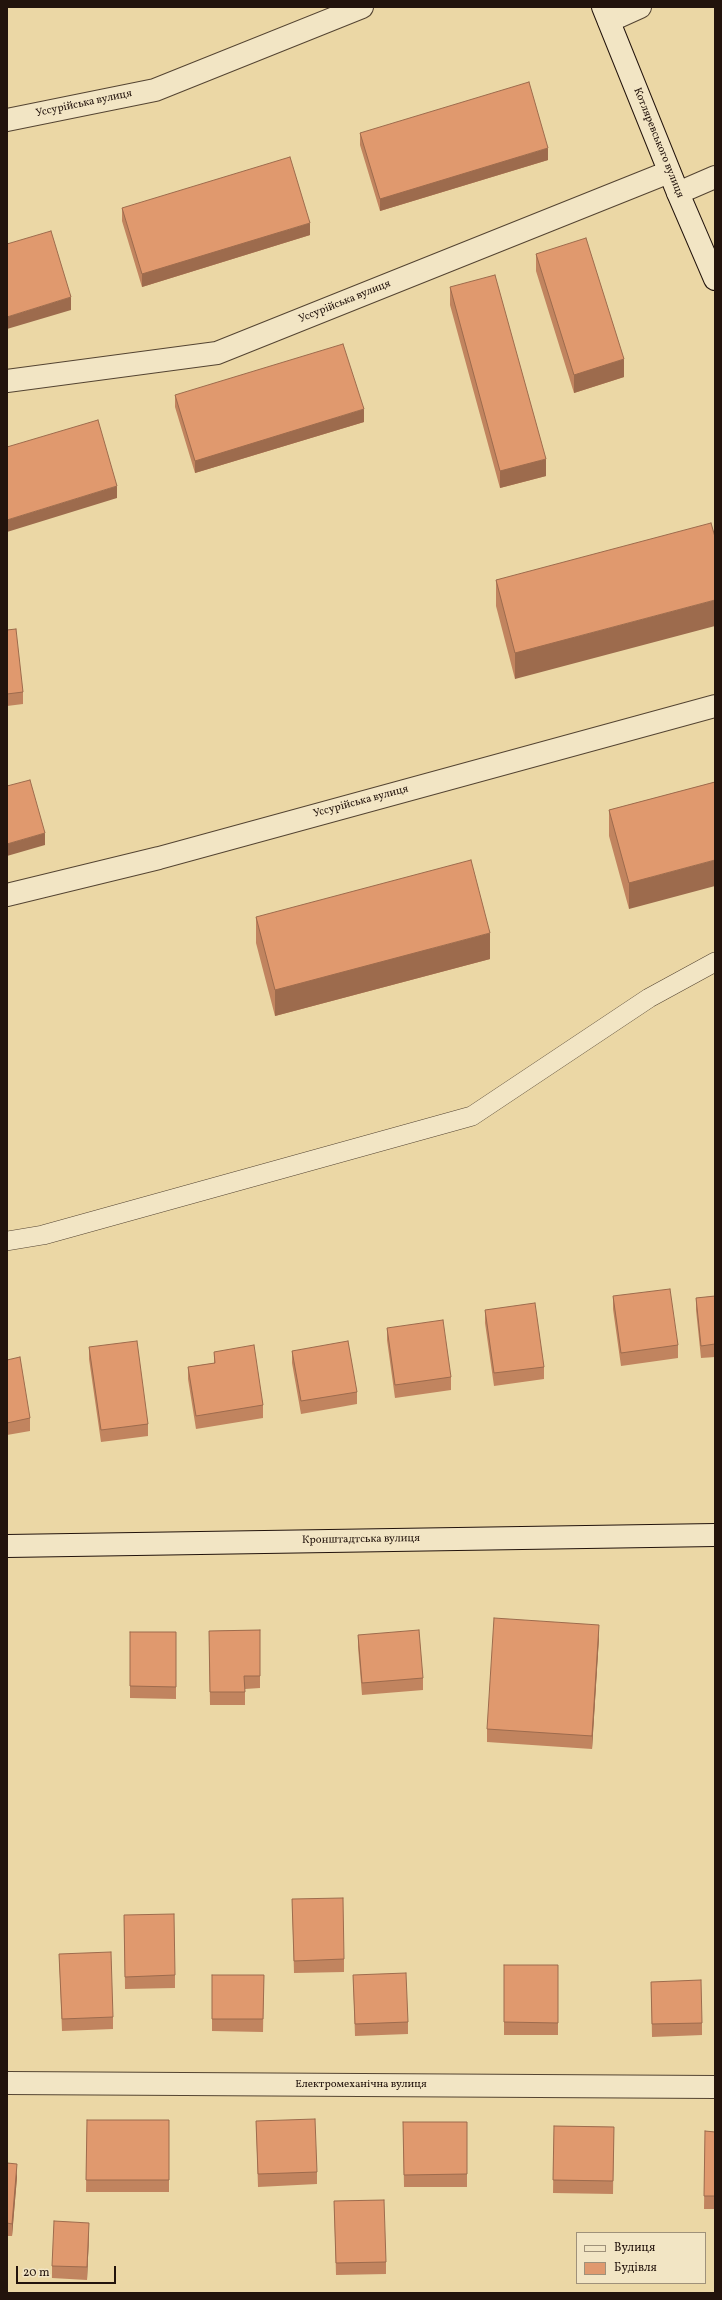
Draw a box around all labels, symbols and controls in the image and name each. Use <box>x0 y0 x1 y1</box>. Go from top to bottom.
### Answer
street label: Котляревського вулиця <box>630 86 686 200</box>
street label: Уссурійська вулиця <box>35 87 133 121</box>
street label: Уссурійська вулиця <box>297 278 393 326</box>
street label: Уссурійська вулиця <box>312 783 410 821</box>
street label: Кронштадтська вулиця <box>302 1532 420 1548</box>
street label: Електромеханічна вулиця <box>295 2078 427 2092</box>
legend <box>576 2232 706 2284</box>
text: Вулиця <box>614 2240 655 2256</box>
scale bar <box>18 2258 118 2284</box>
text: Будівля <box>614 2260 657 2276</box>
text: 20 m <box>23 2265 50 2281</box>

